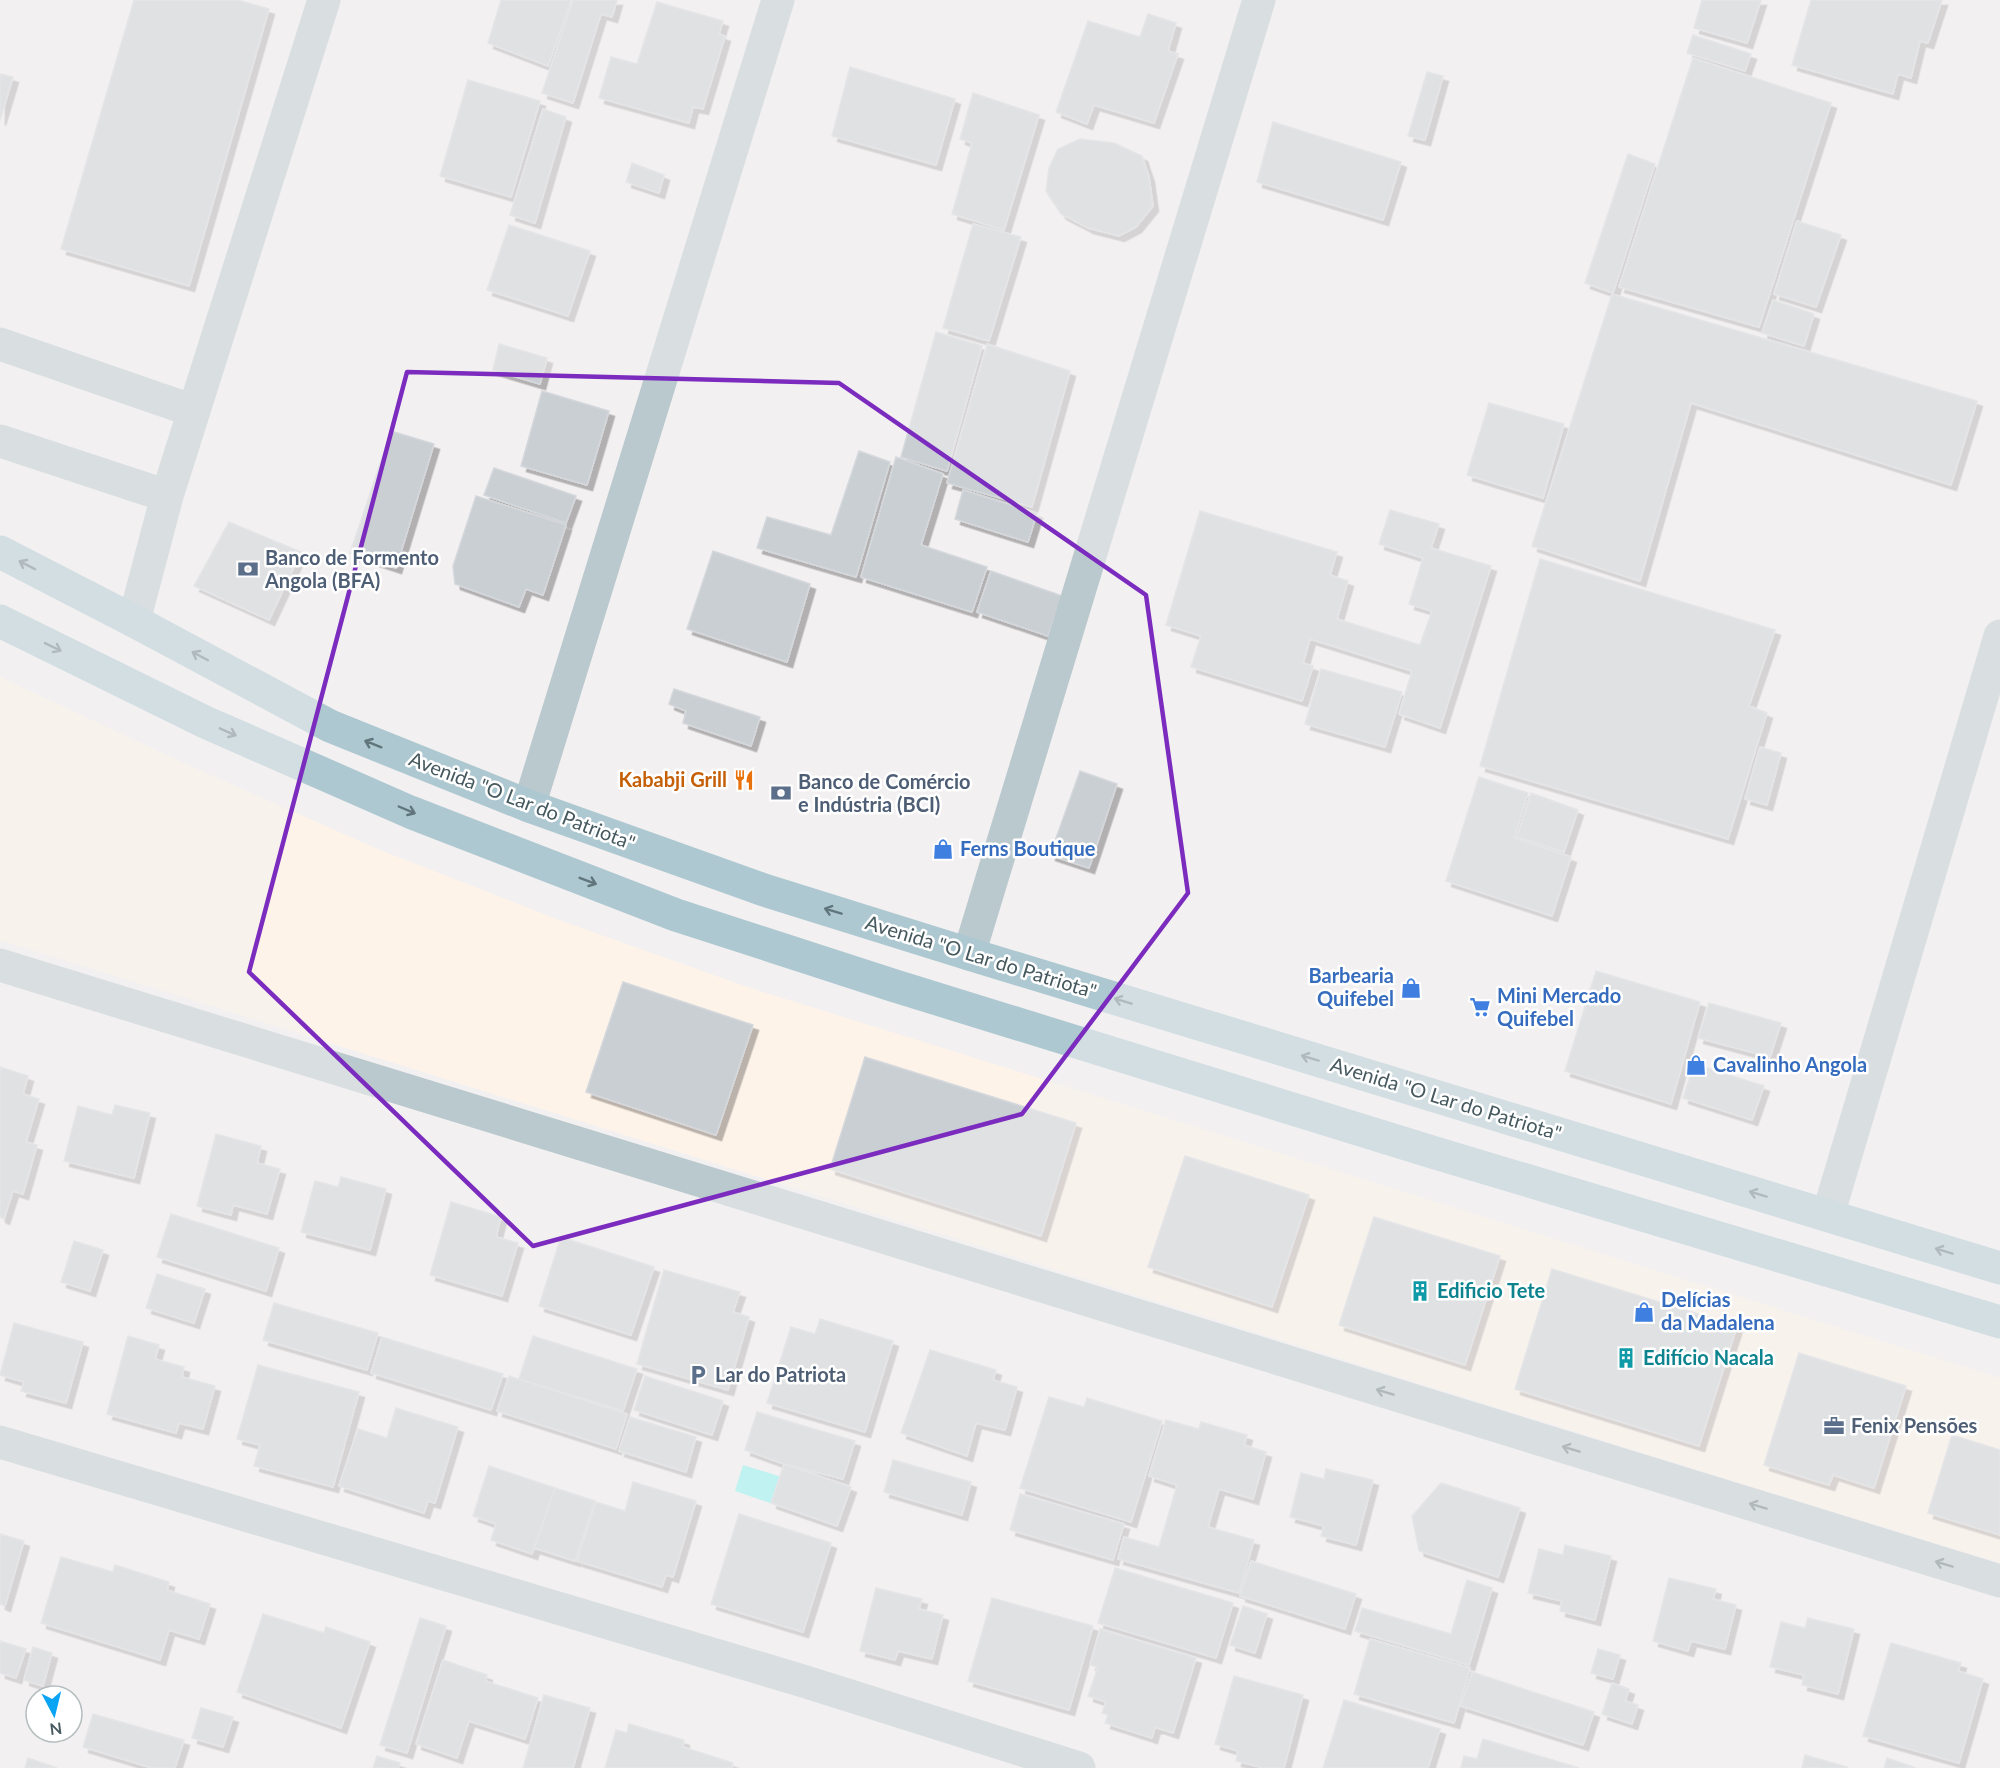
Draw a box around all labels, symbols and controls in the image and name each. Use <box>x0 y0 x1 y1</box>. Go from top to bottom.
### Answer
place label: Banco de Formento Angola (BFA) <box>264 545 439 592</box>
bank icon: Banco de Formento Angola (BFA) <box>236 557 260 581</box>
one-way arrow <box>18 559 36 571</box>
one-way arrow <box>43 641 61 653</box>
one-way arrow <box>191 650 209 661</box>
one-way arrow <box>219 727 237 738</box>
one-way arrow <box>365 738 383 749</box>
street label: Avenida "O Lar do Patriota" <box>406 746 639 854</box>
place label: Kababji Grill <box>618 767 727 791</box>
restaurant icon: Kababji Grill <box>732 768 756 792</box>
place label: Banco de Comércio e Indústria (BCI) <box>798 769 970 816</box>
bank icon: Banco de Comércio e Indústria (BCI) <box>769 781 793 805</box>
one-way arrow <box>397 805 415 816</box>
place label: Ferns Boutique <box>960 836 1096 860</box>
shop icon: Ferns Boutique <box>931 837 955 861</box>
one-way arrow <box>578 876 597 887</box>
one-way arrow <box>824 905 843 916</box>
street label: Avenida "O Lar do Patriota" <box>863 909 1100 1003</box>
place label: Barbearia Quifebel <box>1309 963 1394 1010</box>
shop icon: Barbearia Quifebel <box>1399 976 1423 1000</box>
place label: Mini Mercado Quifebel <box>1497 983 1621 1030</box>
one-way arrow <box>1114 995 1133 1006</box>
supermarket icon: Mini Mercado Quifebel <box>1468 995 1492 1019</box>
street label: Avenida "O Lar do Patriota" <box>1328 1051 1565 1145</box>
one-way arrow <box>1301 1052 1320 1063</box>
place label: Cavalinho Angola <box>1713 1052 1867 1076</box>
shop icon: Cavalinho Angola <box>1684 1053 1708 1077</box>
one-way arrow <box>1749 1188 1768 1199</box>
one-way arrow <box>1935 1245 1954 1256</box>
place label: Edificio Tete <box>1437 1278 1546 1302</box>
building icon: Edificio Tete <box>1408 1279 1432 1303</box>
place label: Delícias da Madalena <box>1661 1287 1775 1334</box>
shop icon: Delícias da Madalena <box>1632 1300 1656 1324</box>
place label: Edifício Nacala <box>1643 1345 1774 1369</box>
building icon: Edifício Nacala <box>1614 1346 1638 1370</box>
place label: Lar do Patriota <box>715 1362 846 1386</box>
parking icon: Lar do Patriota <box>686 1363 710 1387</box>
one-way arrow <box>1376 1386 1395 1397</box>
place label: Fenix Pensões <box>1851 1413 1978 1437</box>
office icon: Fenix Pensões <box>1822 1414 1846 1438</box>
one-way arrow <box>1562 1443 1581 1454</box>
one-way arrow <box>1749 1500 1768 1511</box>
one-way arrow <box>1935 1558 1954 1569</box>
north arrow <box>24 1684 84 1744</box>
text: N <box>49 1719 63 1740</box>

